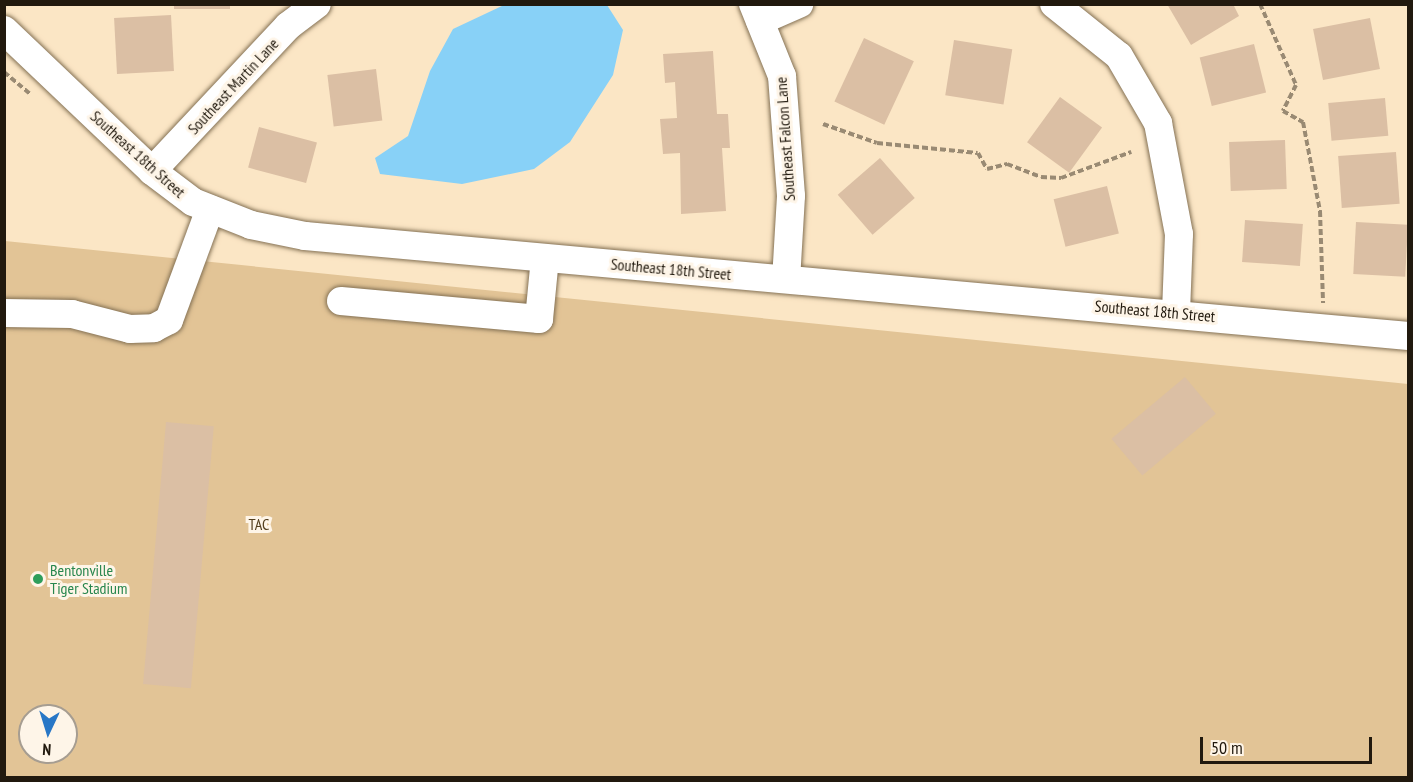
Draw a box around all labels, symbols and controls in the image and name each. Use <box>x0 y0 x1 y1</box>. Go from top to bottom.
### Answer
street label: Southeast Martin Lane <box>184 34 282 138</box>
street label: Southeast Falcon Lane <box>771 76 799 202</box>
street label: Southeast 18th Street <box>87 106 189 202</box>
street label: Southeast 18th Street <box>610 254 732 284</box>
street label: Southeast 18th Street <box>1094 296 1216 326</box>
park label: TAC <box>249 514 269 534</box>
place label: Bentonville Tiger Stadium <box>50 560 127 598</box>
marker: Bentonville Tiger Stadium <box>31 572 45 586</box>
north arrow <box>18 704 78 764</box>
scale bar <box>1203 725 1376 763</box>
text: 50 m <box>1211 736 1243 759</box>
text: N <box>42 740 52 760</box>

